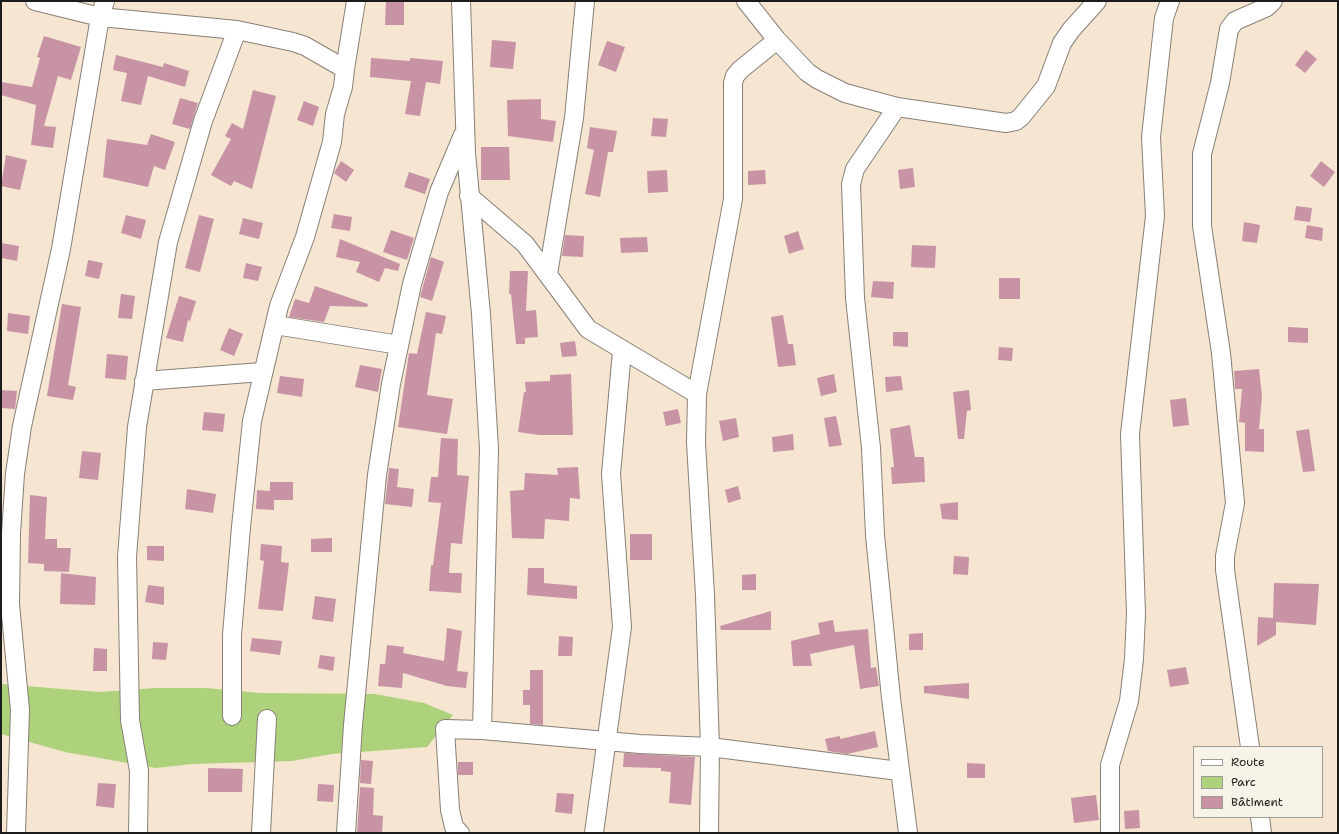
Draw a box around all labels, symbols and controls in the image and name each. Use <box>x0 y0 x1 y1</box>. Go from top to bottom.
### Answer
legend <box>1193 746 1323 818</box>
text: Route <box>1231 754 1265 770</box>
text: Parc <box>1231 774 1256 790</box>
text: Bâtiment <box>1231 794 1283 810</box>

